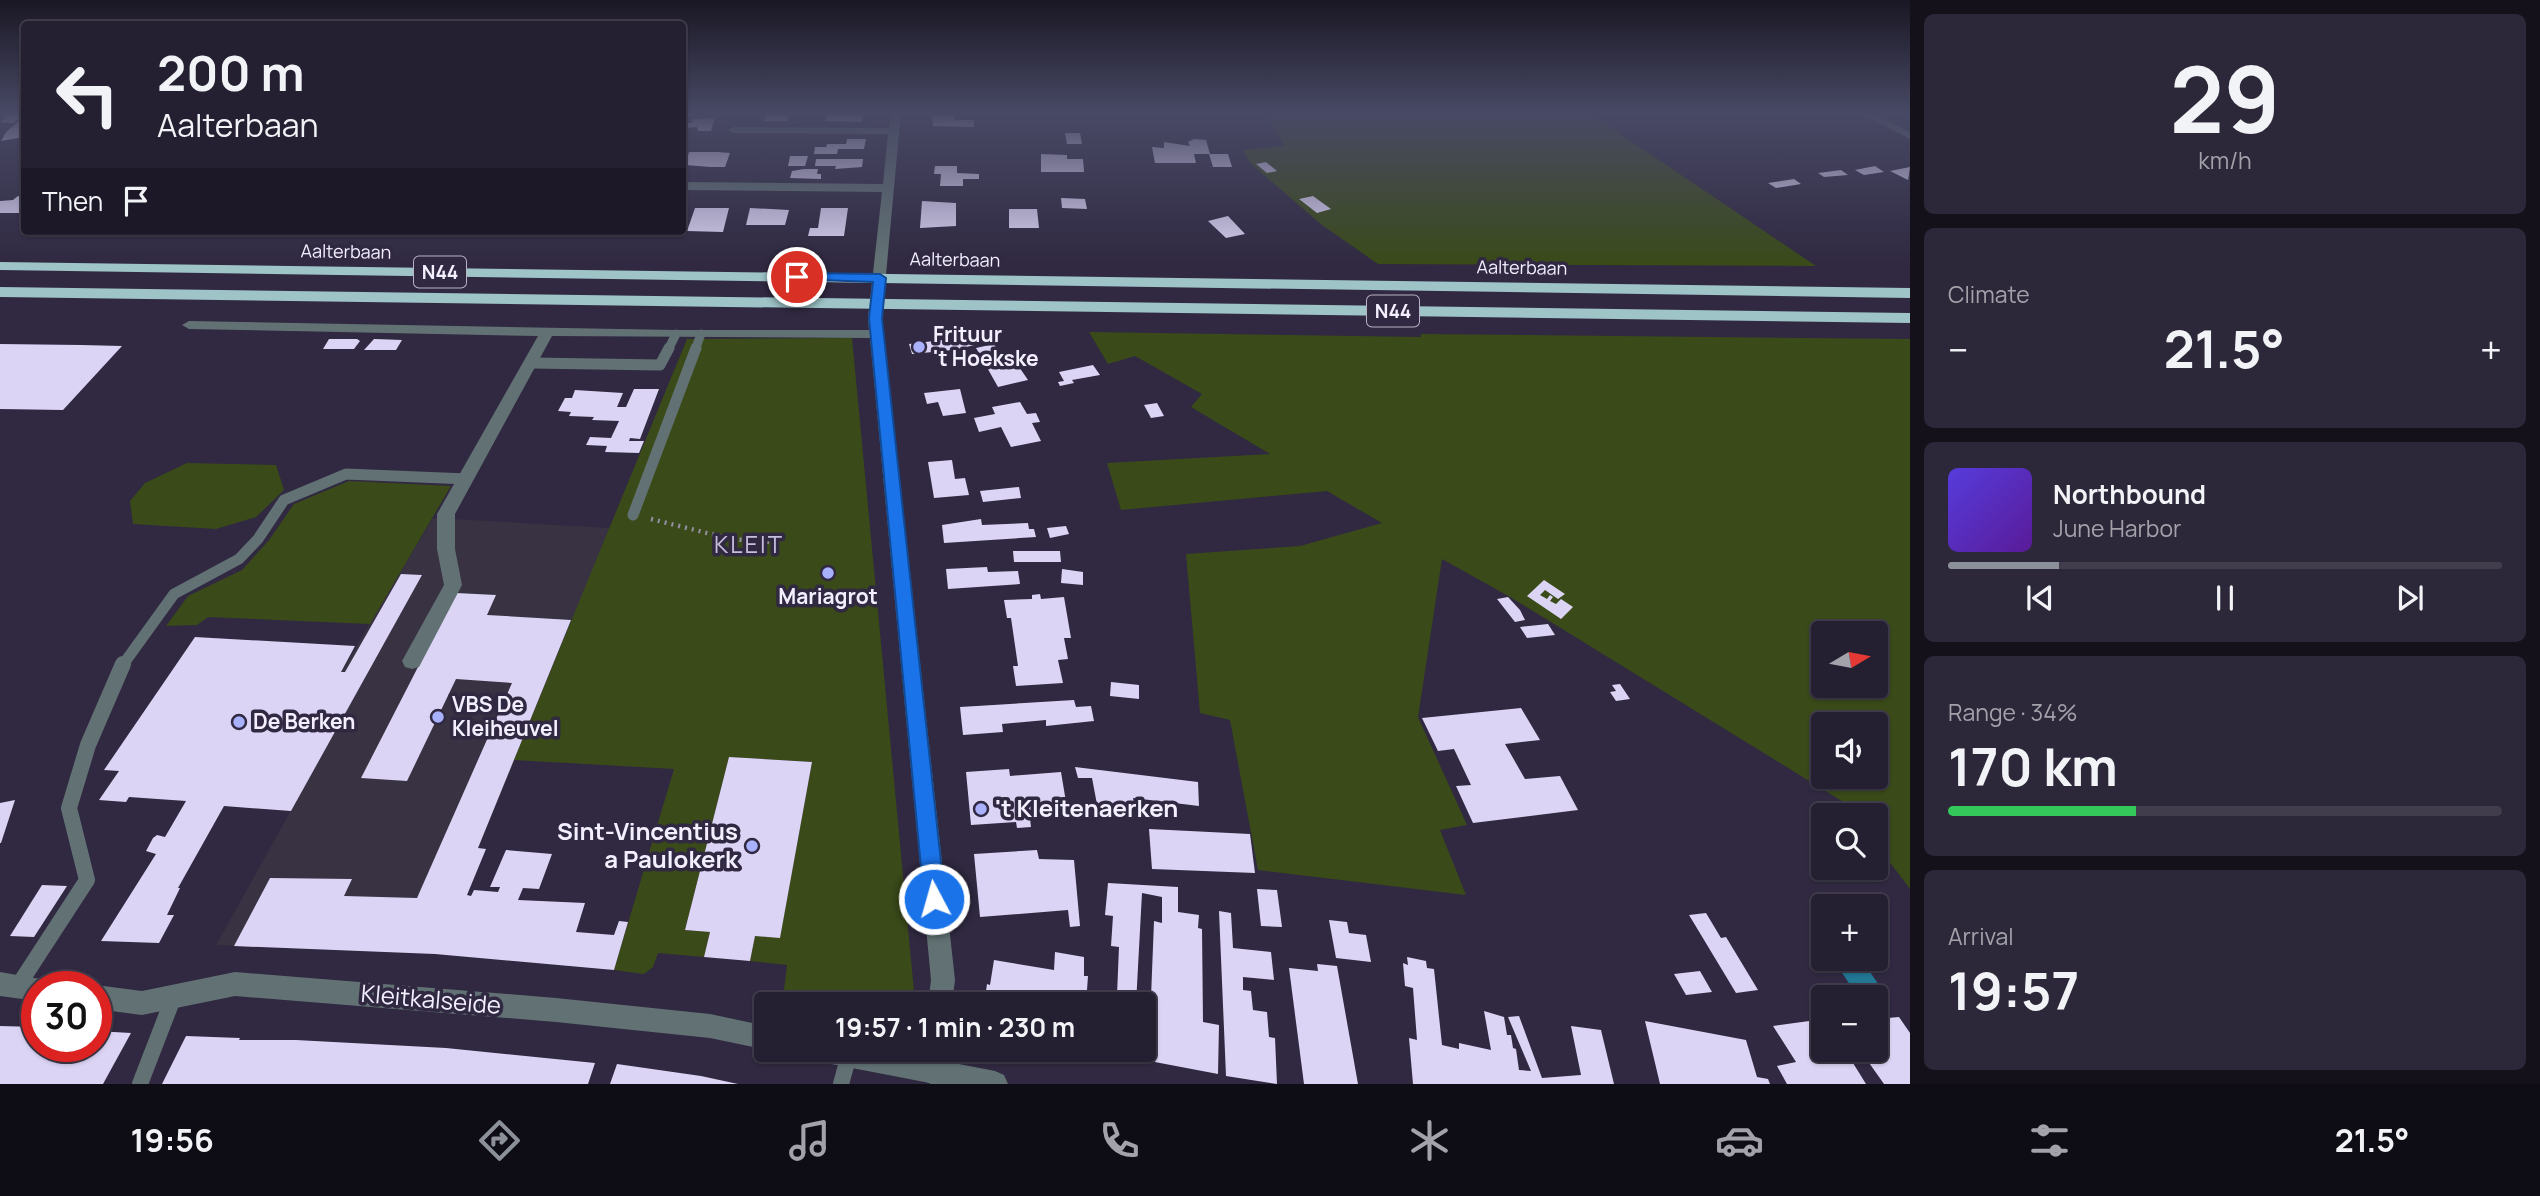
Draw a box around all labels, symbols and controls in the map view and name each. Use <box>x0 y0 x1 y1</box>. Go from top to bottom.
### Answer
text: 29 <box>2170 36 2280 160</box>
text: 200 m <box>157 39 305 106</box>
icon: left <box>42 49 133 140</box>
text: Aalterbaan <box>157 103 318 147</box>
text: km/h <box>2198 144 2252 176</box>
icon: arrive <box>117 182 155 220</box>
text: Then <box>42 183 103 219</box>
street label: Aalterbaan <box>300 238 392 264</box>
street label: Aalterbaan <box>909 246 1001 272</box>
pin <box>767 247 827 307</box>
street label: Aalterbaan <box>1476 254 1568 280</box>
road number: N44 <box>414 256 466 288</box>
icon: arrive <box>778 258 816 296</box>
text: Climate <box>1948 278 2030 310</box>
road number: N44 <box>1367 296 1419 326</box>
text: 21.5° <box>2164 313 2285 384</box>
place label: Frituur 't Hoekske <box>933 320 1039 372</box>
text: − <box>1948 323 1969 375</box>
text: + <box>2480 323 2502 375</box>
marker: Frituur 't Hoekske <box>911 339 927 355</box>
text: Northbound <box>2053 476 2206 512</box>
text: June Harbor <box>2053 512 2181 544</box>
district label: KLEIT <box>714 527 784 560</box>
marker: Mariagrot <box>820 565 836 581</box>
icon: previous <box>2021 579 2059 617</box>
icon: pause <box>2206 579 2244 617</box>
icon: next <box>2391 579 2429 617</box>
place label: Mariagrot <box>778 582 878 610</box>
north arrow <box>1811 621 1888 698</box>
map controls <box>1811 621 1888 1062</box>
place label: VBS De Kleiheuvel <box>452 690 559 742</box>
text: Range · 34% <box>1948 696 2077 728</box>
place label: De Berken <box>253 707 355 735</box>
marker: VBS De Kleiheuvel <box>430 709 446 725</box>
button: sound <box>1811 712 1888 789</box>
marker: De Berken <box>231 714 247 730</box>
text: 170 km <box>1948 731 2118 802</box>
place label: 't Kleitenaerken <box>995 791 1178 824</box>
marker: 't Kleitenaerken <box>973 801 989 817</box>
button: search <box>1811 803 1888 880</box>
place label: Sint-Vincentius a Paulokerk <box>557 814 739 875</box>
marker: Sint-Vincentius a Paulokerk <box>744 838 760 854</box>
position arrow <box>897 862 971 936</box>
button: + <box>1811 894 1888 971</box>
text: Arrival <box>1948 920 2014 952</box>
text: 19:57 <box>1948 955 2079 1026</box>
speed limit sign: 30 <box>21 971 112 1062</box>
street label: Kleitkalseide <box>360 976 503 1021</box>
button: − <box>1811 985 1888 1062</box>
text: 19:57 · 1 min · 230 m <box>835 1009 1075 1045</box>
icon: directions <box>475 1116 524 1165</box>
icon: music <box>785 1116 834 1165</box>
icon: phone <box>1095 1116 1144 1165</box>
icon: climate <box>1405 1116 1454 1165</box>
icon: car <box>1715 1116 1764 1165</box>
icon: filters <box>2025 1116 2074 1165</box>
text: 19:56 <box>130 1118 214 1162</box>
text: 21.5° <box>2335 1118 2409 1162</box>

